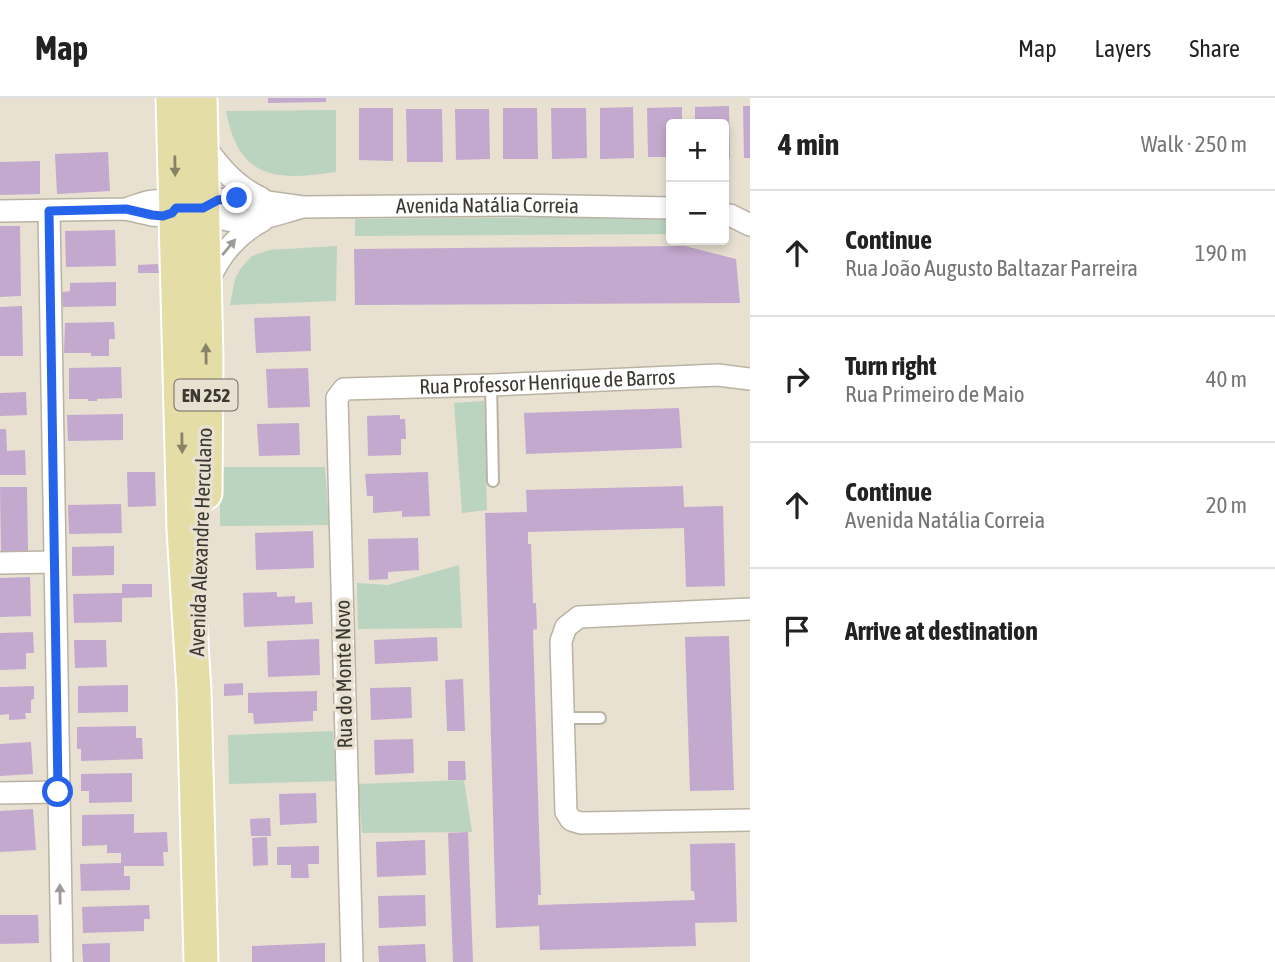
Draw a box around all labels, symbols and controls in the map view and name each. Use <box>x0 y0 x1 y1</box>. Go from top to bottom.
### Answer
text: Map <box>35 29 88 67</box>
text: Map <box>1018 35 1057 62</box>
text: Layers <box>1095 35 1151 62</box>
text: Share <box>1189 35 1240 62</box>
map controls <box>666 119 729 245</box>
button: + <box>666 119 729 182</box>
text: 4 min <box>778 127 839 161</box>
text: Walk · 250 m <box>1141 131 1247 157</box>
one-way arrow <box>169 155 181 177</box>
route end <box>221 182 252 213</box>
button: − <box>666 182 729 245</box>
street label: Avenida Natália Correia <box>396 192 579 217</box>
text: Continue <box>845 225 932 255</box>
icon: ahead <box>778 234 816 272</box>
one-way arrow <box>221 238 237 256</box>
text: 190 m <box>1195 240 1247 266</box>
text: Rua João Augusto Baltazar Parreira <box>845 255 1138 281</box>
one-way arrow <box>200 343 212 365</box>
text: Turn right <box>845 351 936 381</box>
icon: right <box>778 360 816 398</box>
street label: Rua Professor Henrique de Barros <box>419 364 676 398</box>
text: 40 m <box>1206 366 1247 392</box>
road number: EN 252 <box>174 380 238 410</box>
text: Rua Primeiro de Maio <box>845 381 1025 407</box>
street label: Avenida Alexandre Herculano <box>184 427 216 657</box>
one-way arrow <box>176 432 188 454</box>
text: Continue <box>845 477 932 507</box>
icon: ahead <box>778 486 816 524</box>
text: 20 m <box>1206 492 1247 518</box>
text: Avenida Natália Correia <box>845 507 1045 533</box>
street label: Rua do Monte Novo <box>330 599 356 749</box>
icon: arrive <box>778 612 816 650</box>
text: Arrive at destination <box>845 616 1038 646</box>
route start <box>42 776 73 807</box>
one-way arrow <box>55 883 66 905</box>

